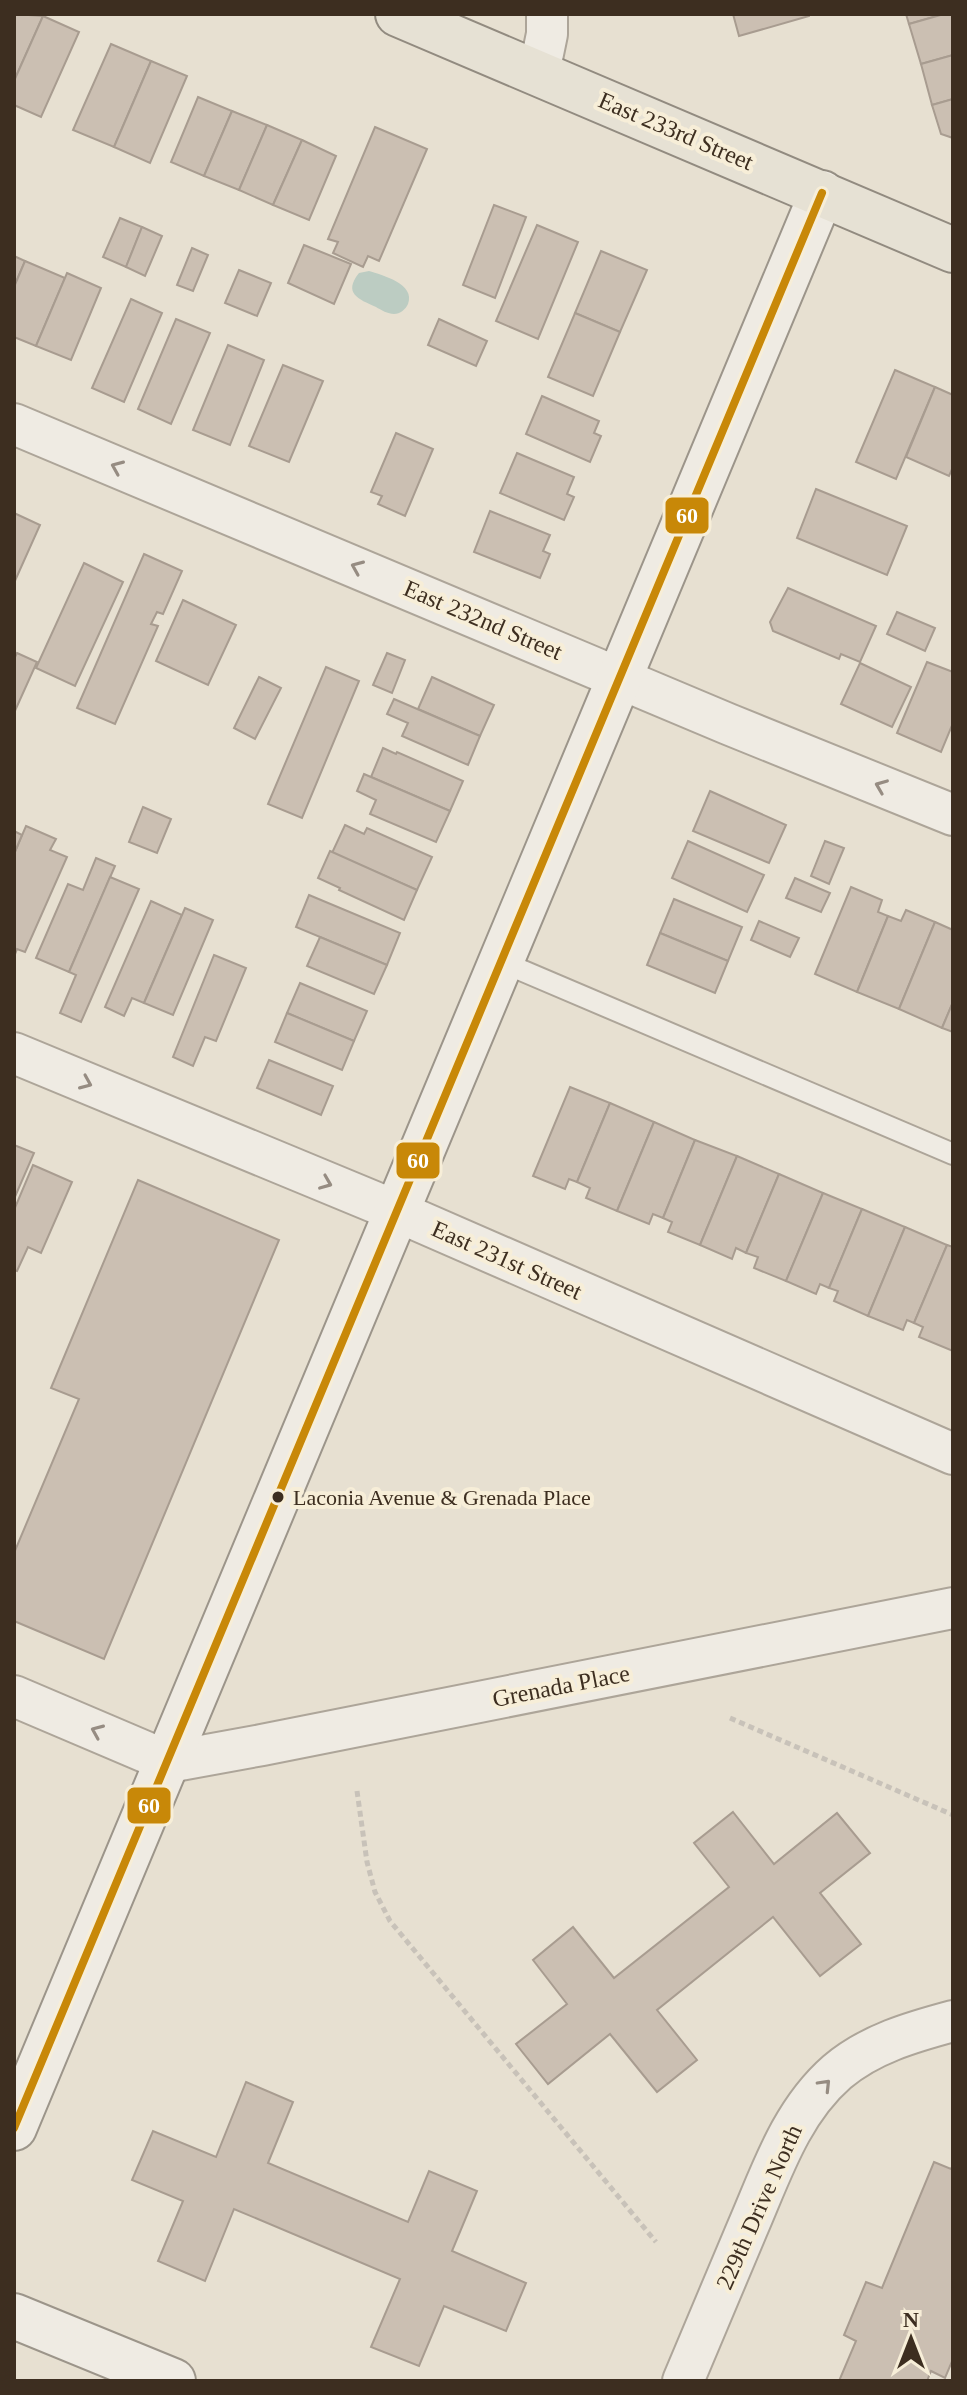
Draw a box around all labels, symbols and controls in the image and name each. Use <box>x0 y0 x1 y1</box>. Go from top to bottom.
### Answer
street label: East 233rd Street <box>595 87 757 175</box>
one-way arrow <box>111 460 125 477</box>
line badge: 60 <box>664 496 710 535</box>
text: 60 <box>676 503 698 528</box>
one-way arrow <box>351 560 365 577</box>
street label: East 232nd Street <box>400 575 566 665</box>
one-way arrow <box>875 779 889 796</box>
one-way arrow <box>78 1073 92 1090</box>
line badge: 60 <box>395 1141 441 1180</box>
text: 60 <box>407 1148 429 1173</box>
one-way arrow <box>318 1173 332 1189</box>
street label: East 231st Street <box>428 1215 586 1305</box>
place label: Laconia Avenue & Grenada Place <box>293 1485 591 1510</box>
marker: Laconia Avenue & Grenada Place <box>270 1489 286 1505</box>
street label: Grenada Place <box>490 1660 632 1712</box>
one-way arrow <box>91 1725 105 1741</box>
line badge: 60 <box>126 1786 172 1825</box>
text: 60 <box>138 1793 160 1818</box>
one-way arrow <box>815 2080 830 2094</box>
street label: 229th Drive North <box>711 2121 807 2293</box>
north arrow <box>871 2299 951 2379</box>
text: N <box>903 2307 919 2332</box>

